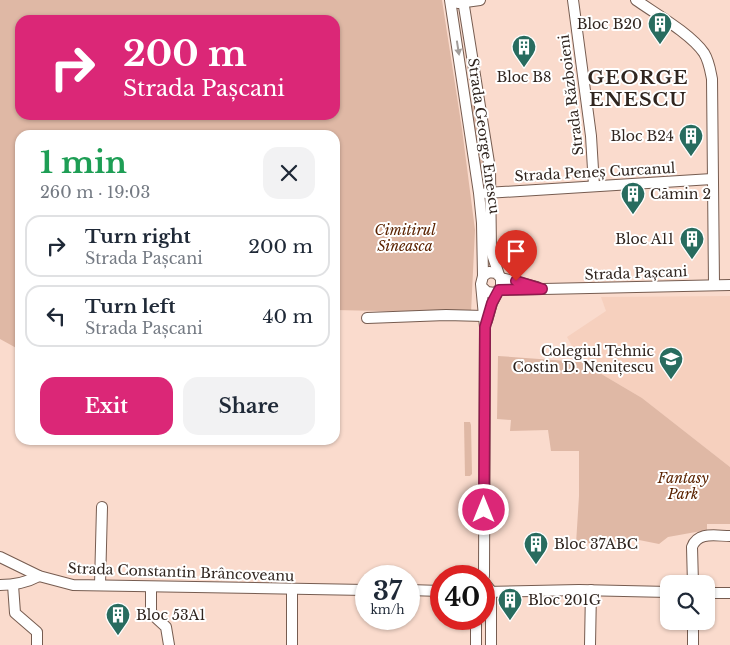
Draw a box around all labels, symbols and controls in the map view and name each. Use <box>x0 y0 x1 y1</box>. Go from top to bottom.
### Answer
building icon: Bloc B20 <box>647 11 673 45</box>
place label: Bloc B20 <box>577 15 642 33</box>
text: 200 m <box>123 32 247 75</box>
street label: Strada Războieni <box>555 33 587 157</box>
building icon: Bloc B8 <box>511 34 537 68</box>
icon: right <box>40 35 105 100</box>
one-way arrow <box>454 41 462 57</box>
street label: Strada George Enescu <box>464 57 504 216</box>
district label: GEORGE ENESCU <box>587 66 689 111</box>
place label: Bloc B8 <box>496 68 552 86</box>
text: Strada Pașcani <box>123 75 285 102</box>
building icon: Bloc B24 <box>678 123 704 157</box>
place label: Bloc B24 <box>610 127 674 145</box>
text: 1 min <box>40 144 127 181</box>
button: close <box>263 147 315 199</box>
street label: Strada Peneș Curcanul <box>514 159 676 185</box>
building icon: Cămin 2 <box>620 181 646 215</box>
text: 260 m · 19:03 <box>40 182 150 202</box>
place label: Cămin 2 <box>650 185 711 203</box>
park label: Cimitirul Sineasca <box>374 221 436 255</box>
text: Turn right <box>85 225 191 248</box>
building icon: Bloc A11 <box>679 226 705 260</box>
pin <box>495 230 537 281</box>
place label: Bloc A11 <box>615 230 674 248</box>
icon: right <box>42 232 70 260</box>
text: 200 m <box>248 235 313 258</box>
icon: arrive <box>502 237 530 265</box>
text: Strada Pașcani <box>85 248 203 268</box>
street label: Strada Pașcani <box>584 262 688 284</box>
text: Turn left <box>85 295 176 318</box>
icon: left <box>42 302 70 330</box>
text: 40 m <box>262 305 313 328</box>
text: Strada Pașcani <box>85 318 203 338</box>
place label: Colegiul Tehnic Costin D. Nenițescu <box>513 342 655 376</box>
school or university icon: Colegiul Tehnic Costin D. Nenițescu <box>658 346 684 380</box>
button: Exit <box>40 377 173 435</box>
button: Share <box>183 377 315 435</box>
park label: Fantasy Park <box>656 469 709 503</box>
position arrow <box>457 483 509 535</box>
building icon: Bloc 37ABC <box>523 531 549 565</box>
place label: Bloc 37ABC <box>554 535 638 553</box>
street label: Strada Constantin Brâncoveanu <box>67 559 295 585</box>
speed limit sign: 40 <box>430 565 495 630</box>
map controls <box>660 575 715 630</box>
button: search <box>660 575 715 630</box>
text: 37 <box>373 576 402 607</box>
building icon: Bloc 201G <box>497 587 523 621</box>
place label: Bloc 201G <box>528 591 601 609</box>
building icon: Bloc 53A1 <box>105 602 131 636</box>
text: km/h <box>370 602 405 617</box>
place label: Bloc 53A1 <box>136 606 206 624</box>

